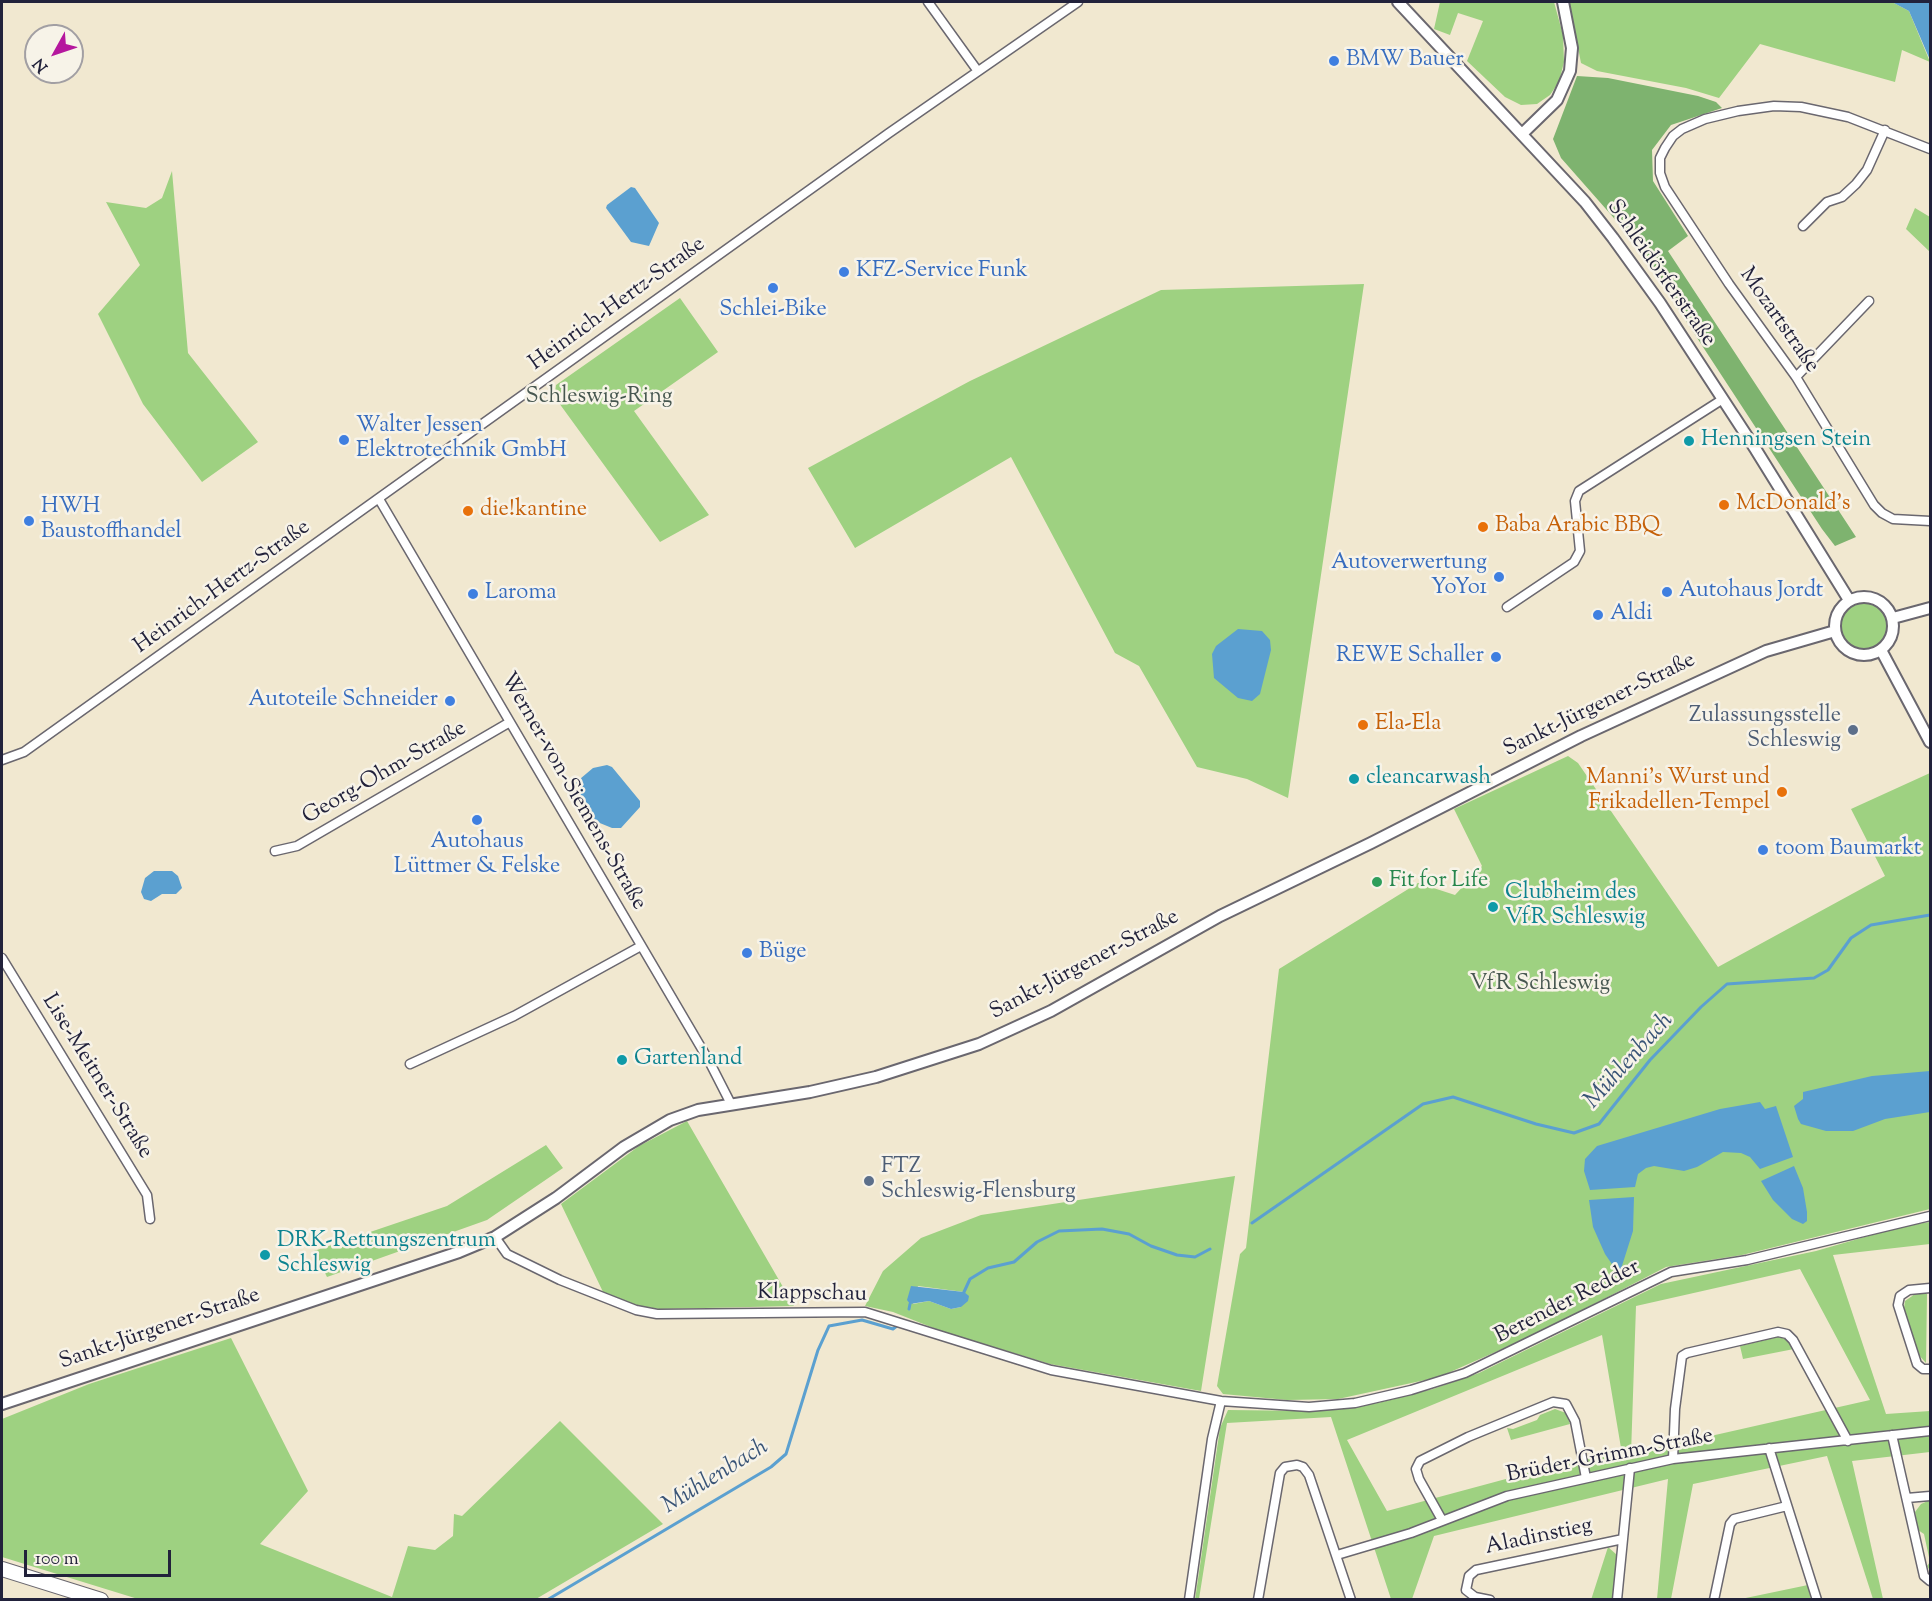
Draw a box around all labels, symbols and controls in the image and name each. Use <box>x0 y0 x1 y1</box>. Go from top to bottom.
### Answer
north arrow <box>24 24 84 84</box>
place label: BMW Bauer <box>1346 48 1464 74</box>
text: N <box>28 52 54 77</box>
marker: BMW Bauer <box>1327 54 1341 68</box>
street label: Schleidörferstraße <box>1600 196 1720 352</box>
street label: Heinrich-Hertz-Straße <box>525 232 711 378</box>
place label: KFZ-Service Funk <box>856 259 1028 285</box>
street label: Mozartstraße <box>1732 263 1824 379</box>
marker: KFZ-Service Funk <box>837 265 851 279</box>
marker: Schlei-Bike <box>766 281 780 295</box>
place label: Schlei-Bike <box>719 298 827 324</box>
park label: Schleswig-Ring <box>526 385 672 411</box>
place label: Walter Jessen Elektrotechnik GmbH <box>356 414 567 466</box>
place label: Henningsen Stein <box>1701 428 1871 454</box>
marker: Walter Jessen Elektrotechnik GmbH <box>337 433 351 447</box>
marker: Henningsen Stein <box>1682 434 1696 448</box>
place label: McDonald's <box>1736 492 1850 518</box>
place label: HWH Baustoffhandel <box>41 495 182 546</box>
place label: die!kantine <box>480 498 587 524</box>
marker: McDonald's <box>1717 498 1731 512</box>
marker: die!kantine <box>461 504 475 518</box>
marker: HWH Baustoffhandel <box>22 514 36 528</box>
place label: Baba Arabic BBQ <box>1495 514 1660 540</box>
street label: Heinrich-Hertz-Straße <box>130 515 316 661</box>
marker: Baba Arabic BBQ <box>1476 520 1490 534</box>
place label: Autoverwertung YoYo1 <box>1331 551 1487 602</box>
marker: Autoverwertung YoYo1 <box>1492 570 1506 584</box>
place label: Autohaus Jordt <box>1679 579 1823 605</box>
place label: Laroma <box>485 581 557 607</box>
marker: Autohaus Jordt <box>1660 585 1674 599</box>
marker: Laroma <box>466 587 480 601</box>
place label: Aldi <box>1610 602 1652 628</box>
marker: Aldi <box>1591 608 1605 622</box>
place label: REWE Schaller <box>1336 644 1484 670</box>
street label: Sankt-Jürgener-Straße <box>1500 648 1700 764</box>
marker: REWE Schaller <box>1489 650 1503 664</box>
street label: Werner-von-Siemens-Straße <box>493 669 651 915</box>
place label: Autoteile Schneider <box>248 688 438 714</box>
marker: Autoteile Schneider <box>443 694 457 708</box>
place label: Zulassungsstelle Schleswig <box>1689 704 1841 756</box>
place label: Ela-Ela <box>1375 712 1441 738</box>
street label: Georg-Ohm-Straße <box>298 716 472 832</box>
marker: Ela-Ela <box>1356 718 1370 732</box>
marker: Zulassungsstelle Schleswig <box>1846 723 1860 737</box>
place label: cleancarwash <box>1366 766 1491 792</box>
place label: Manni's Wurst und Frikadellen-Tempel <box>1586 766 1770 818</box>
marker: cleancarwash <box>1347 772 1361 786</box>
marker: Manni's Wurst und Frikadellen-Tempel <box>1775 785 1789 799</box>
marker: Autohaus Lüttmer & Felske <box>470 813 484 827</box>
place label: Autohaus Lüttmer & Felske <box>394 830 560 882</box>
place label: toom Baumarkt <box>1775 837 1921 863</box>
marker: toom Baumarkt <box>1756 843 1770 857</box>
place label: Fit for Life <box>1389 869 1488 895</box>
marker: Fit for Life <box>1370 875 1384 889</box>
place label: Clubheim des VfR Schleswig <box>1505 881 1645 932</box>
marker: Clubheim des VfR Schleswig <box>1486 900 1500 914</box>
street label: Sankt-Jürgener-Straße <box>986 905 1184 1027</box>
place label: Büge <box>759 940 806 966</box>
marker: Büge <box>740 946 754 960</box>
park label: VfR Schleswig <box>1470 972 1610 998</box>
street label: Lise-Meitner-Straße <box>35 990 157 1164</box>
water label: Mühlenbach <box>1579 1008 1681 1116</box>
place label: Gartenland <box>634 1047 742 1073</box>
marker: Gartenland <box>615 1053 629 1067</box>
place label: FTZ Schleswig-Flensburg <box>881 1155 1076 1206</box>
marker: FTZ Schleswig-Flensburg <box>862 1174 876 1188</box>
place label: DRK-Rettungszentrum Schleswig <box>277 1229 496 1280</box>
marker: DRK-Rettungszentrum Schleswig <box>258 1248 272 1262</box>
street label: Berender Redder <box>1491 1255 1645 1351</box>
street label: Klappschau <box>757 1281 867 1309</box>
street label: Sankt-Jürgener-Straße <box>56 1283 264 1377</box>
street label: Brüder-Grimm-Straße <box>1504 1424 1716 1490</box>
water label: Mühlenbach <box>658 1434 774 1522</box>
street label: Aladinstieg <box>1483 1514 1595 1562</box>
scale bar <box>27 1538 174 1576</box>
text: 100 m <box>35 1547 79 1573</box>

